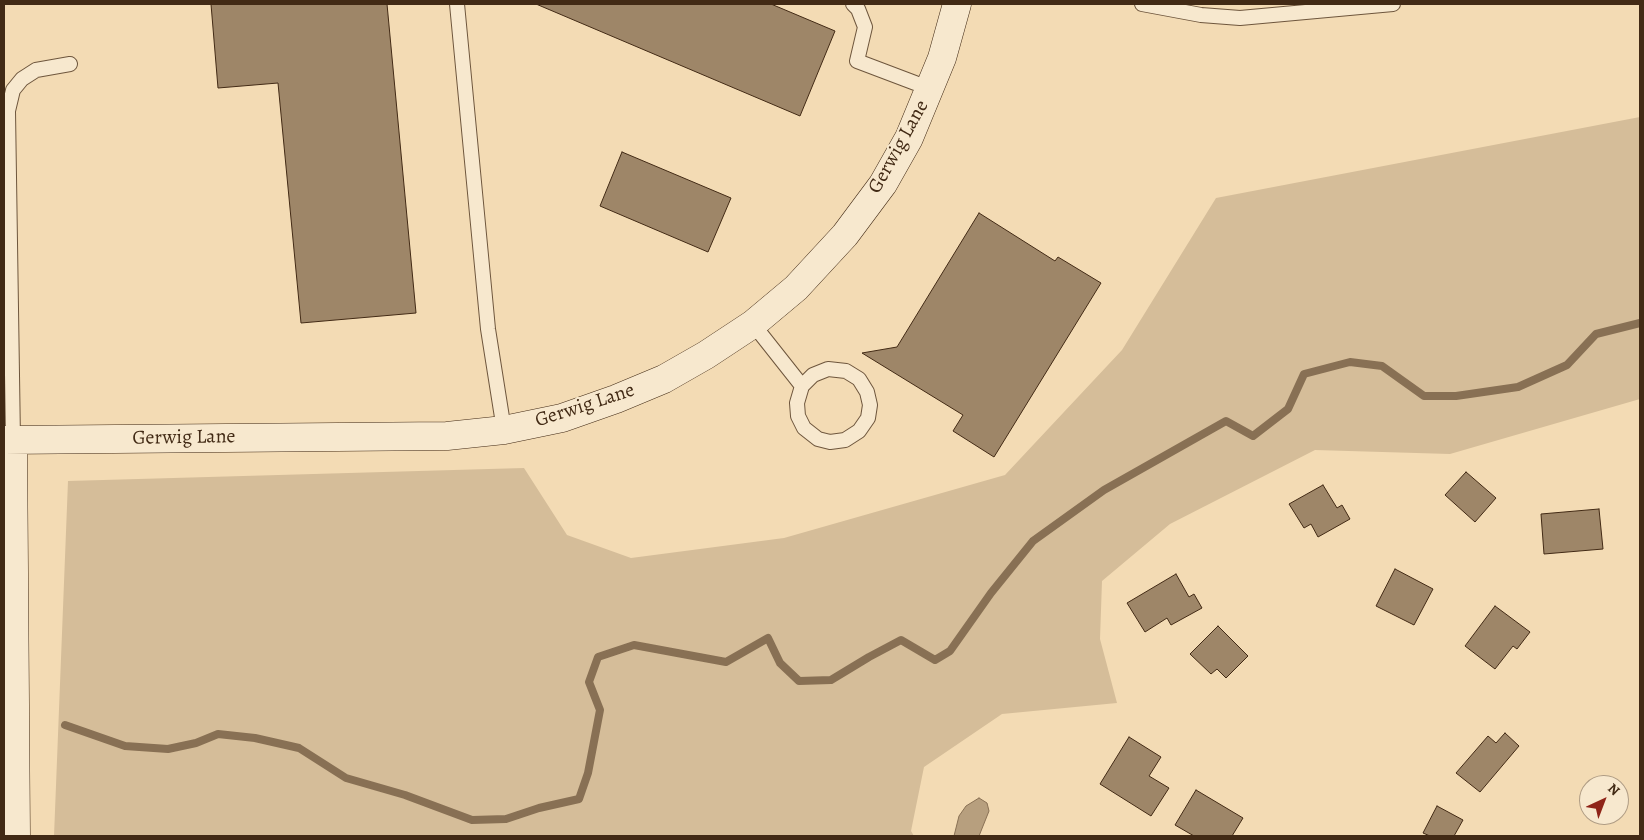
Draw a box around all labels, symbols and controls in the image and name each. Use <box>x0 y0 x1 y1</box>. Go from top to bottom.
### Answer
street label: Gerwig Lane <box>864 96 934 198</box>
street label: Gerwig Lane <box>532 379 638 433</box>
street label: Gerwig Lane <box>132 425 236 451</box>
north arrow <box>1579 775 1629 825</box>
text: N <box>1604 779 1624 800</box>

